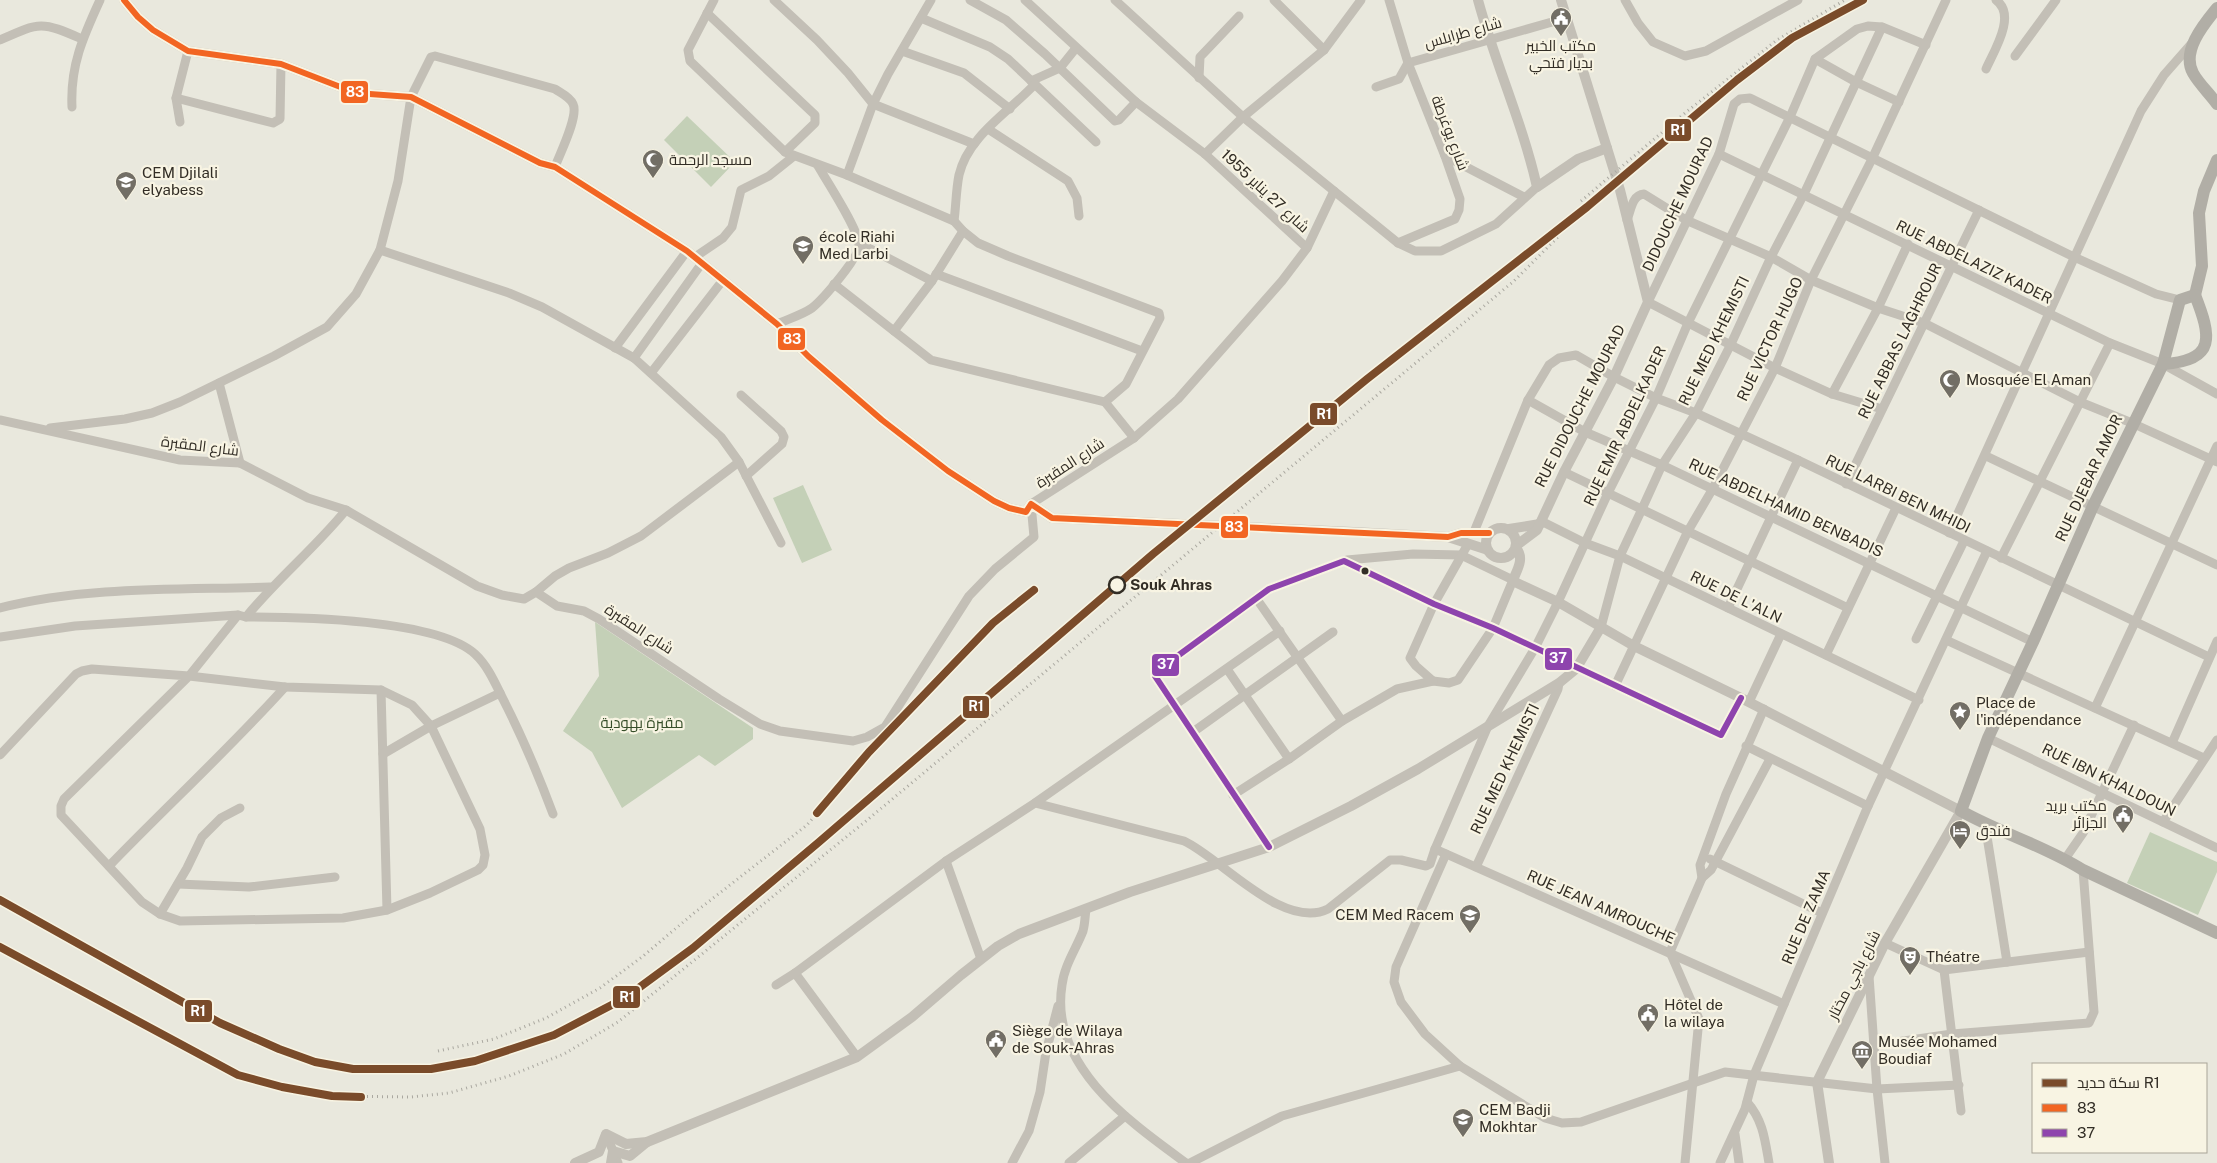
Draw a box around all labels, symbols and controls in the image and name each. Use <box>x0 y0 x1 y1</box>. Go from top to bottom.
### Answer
public building icon: مكتب الخبير بديار فتحي <box>1549 6 1573 37</box>
street label: شارع طرابلس <box>1422 13 1504 55</box>
place label: مكتب الخبير بديار فتحي <box>1525 37 1596 75</box>
line badge: 83 <box>340 80 369 104</box>
text: 83 <box>346 84 364 100</box>
street label: شارع يوغرطة <box>1426 93 1472 174</box>
line badge: R1 <box>1664 118 1692 142</box>
text: R1 <box>1670 122 1686 138</box>
street label: DIDOUCHE MOURAD <box>1639 134 1716 274</box>
street label: شارع 27 يناير 1955 <box>1216 146 1313 238</box>
mosque icon: مسجد الرحمة <box>641 148 665 179</box>
place label: مسجد الرحمة <box>669 151 752 169</box>
place label: CEM Djilali elyabess <box>142 164 218 198</box>
school or university icon: CEM Djilali elyabess <box>114 170 138 201</box>
street label: RUE ABDELAZIZ KADER <box>1893 216 2055 307</box>
place label: école Riahi Med Larbi <box>819 228 895 262</box>
school or university icon: école Riahi Med Larbi <box>791 234 815 265</box>
street label: RUE ABBAS LAGHROUR <box>1854 260 1945 421</box>
street label: RUE MED KHEMISTI <box>1675 273 1752 408</box>
street label: RUE VICTOR HUGO <box>1733 274 1806 404</box>
street label: RUE DIDOUCHE MOURAD <box>1531 322 1628 490</box>
line badge: 83 <box>777 327 806 351</box>
text: 83 <box>783 331 801 347</box>
street label: RUE EMIR ABDELKADER <box>1580 343 1669 508</box>
mosque icon: Mosquée El Aman <box>1938 368 1962 399</box>
place label: Mosquée El Aman <box>1966 371 2091 388</box>
line badge: R1 <box>1309 402 1338 426</box>
text: R1 <box>1316 406 1332 422</box>
street label: RUE DJEBAR AMOR <box>2052 412 2125 544</box>
street label: شارع المقبرة <box>160 432 240 462</box>
street label: شارع المقبرة <box>1032 434 1109 494</box>
street label: RUE LARBI BEN MHIDI <box>1823 451 1974 536</box>
street label: RUE ABDELHAMID BENBADIS <box>1686 455 1886 560</box>
line badge: 83 <box>1220 515 1249 539</box>
text: 83 <box>1225 519 1243 535</box>
unlabelled marker <box>1360 566 1370 576</box>
street label: RUE DE L'ALN <box>1688 567 1785 626</box>
marker: Souk Ahras <box>1108 576 1126 594</box>
place label: Souk Ahras <box>1130 576 1212 593</box>
street label: شارع المقبرة <box>600 600 677 660</box>
line badge: 37 <box>1544 647 1573 671</box>
text: 37 <box>1549 650 1567 666</box>
line badge: 37 <box>1151 653 1180 677</box>
text: 37 <box>1157 656 1175 672</box>
place label: Place de l'indépendance <box>1976 694 2081 728</box>
line badge: R1 <box>962 695 990 719</box>
text: R1 <box>968 698 984 714</box>
place icon: Place de l'indépendance <box>1948 700 1972 731</box>
street label: RUE MED KHEMISTI <box>1467 701 1542 837</box>
park label: مقبرة يهودية <box>600 714 684 733</box>
street label: RUE IBN KHALDOUN <box>2040 740 2179 819</box>
place label: مكتب بريد الجزائر <box>2045 797 2107 832</box>
public building icon: مكتب بريد الجزائر <box>2111 803 2135 834</box>
hotel icon: فندق <box>1948 819 1972 850</box>
place label: فندق <box>1976 822 2011 841</box>
street label: RUE JEAN AMROUCHE <box>1525 866 1678 947</box>
street label: RUE DE ZAMA <box>1778 867 1833 967</box>
school or university icon: CEM Med Racem <box>1458 903 1482 934</box>
place label: CEM Med Racem <box>1335 906 1454 923</box>
street label: شارع باجي مختار <box>1823 927 1887 1025</box>
theatre icon: Théatre <box>1898 945 1922 976</box>
place label: Théatre <box>1926 948 1980 965</box>
line badge: R1 <box>612 985 641 1009</box>
text: R1 <box>619 989 635 1005</box>
place label: Hôtel de la wilaya <box>1664 996 1724 1030</box>
line badge: R1 <box>184 999 213 1023</box>
public building icon: Hôtel de la wilaya <box>1636 1002 1660 1033</box>
text: R1 <box>190 1003 206 1019</box>
place label: Siège de Wilaya de Souk-Ahras <box>1012 1022 1123 1056</box>
public building icon: Siège de Wilaya de Souk-Ahras <box>984 1028 1008 1059</box>
place label: Musée Mohamed Boudiaf <box>1878 1033 1997 1067</box>
museum icon: Musée Mohamed Boudiaf <box>1850 1039 1874 1070</box>
legend <box>2032 1063 2207 1153</box>
text: سكة حديد R1 <box>2077 1074 2160 1091</box>
text: 83 <box>2077 1099 2096 1116</box>
place label: CEM Badji Mokhtar <box>1479 1101 1551 1135</box>
school or university icon: CEM Badji Mokhtar <box>1451 1107 1475 1138</box>
text: 37 <box>2077 1124 2095 1141</box>

